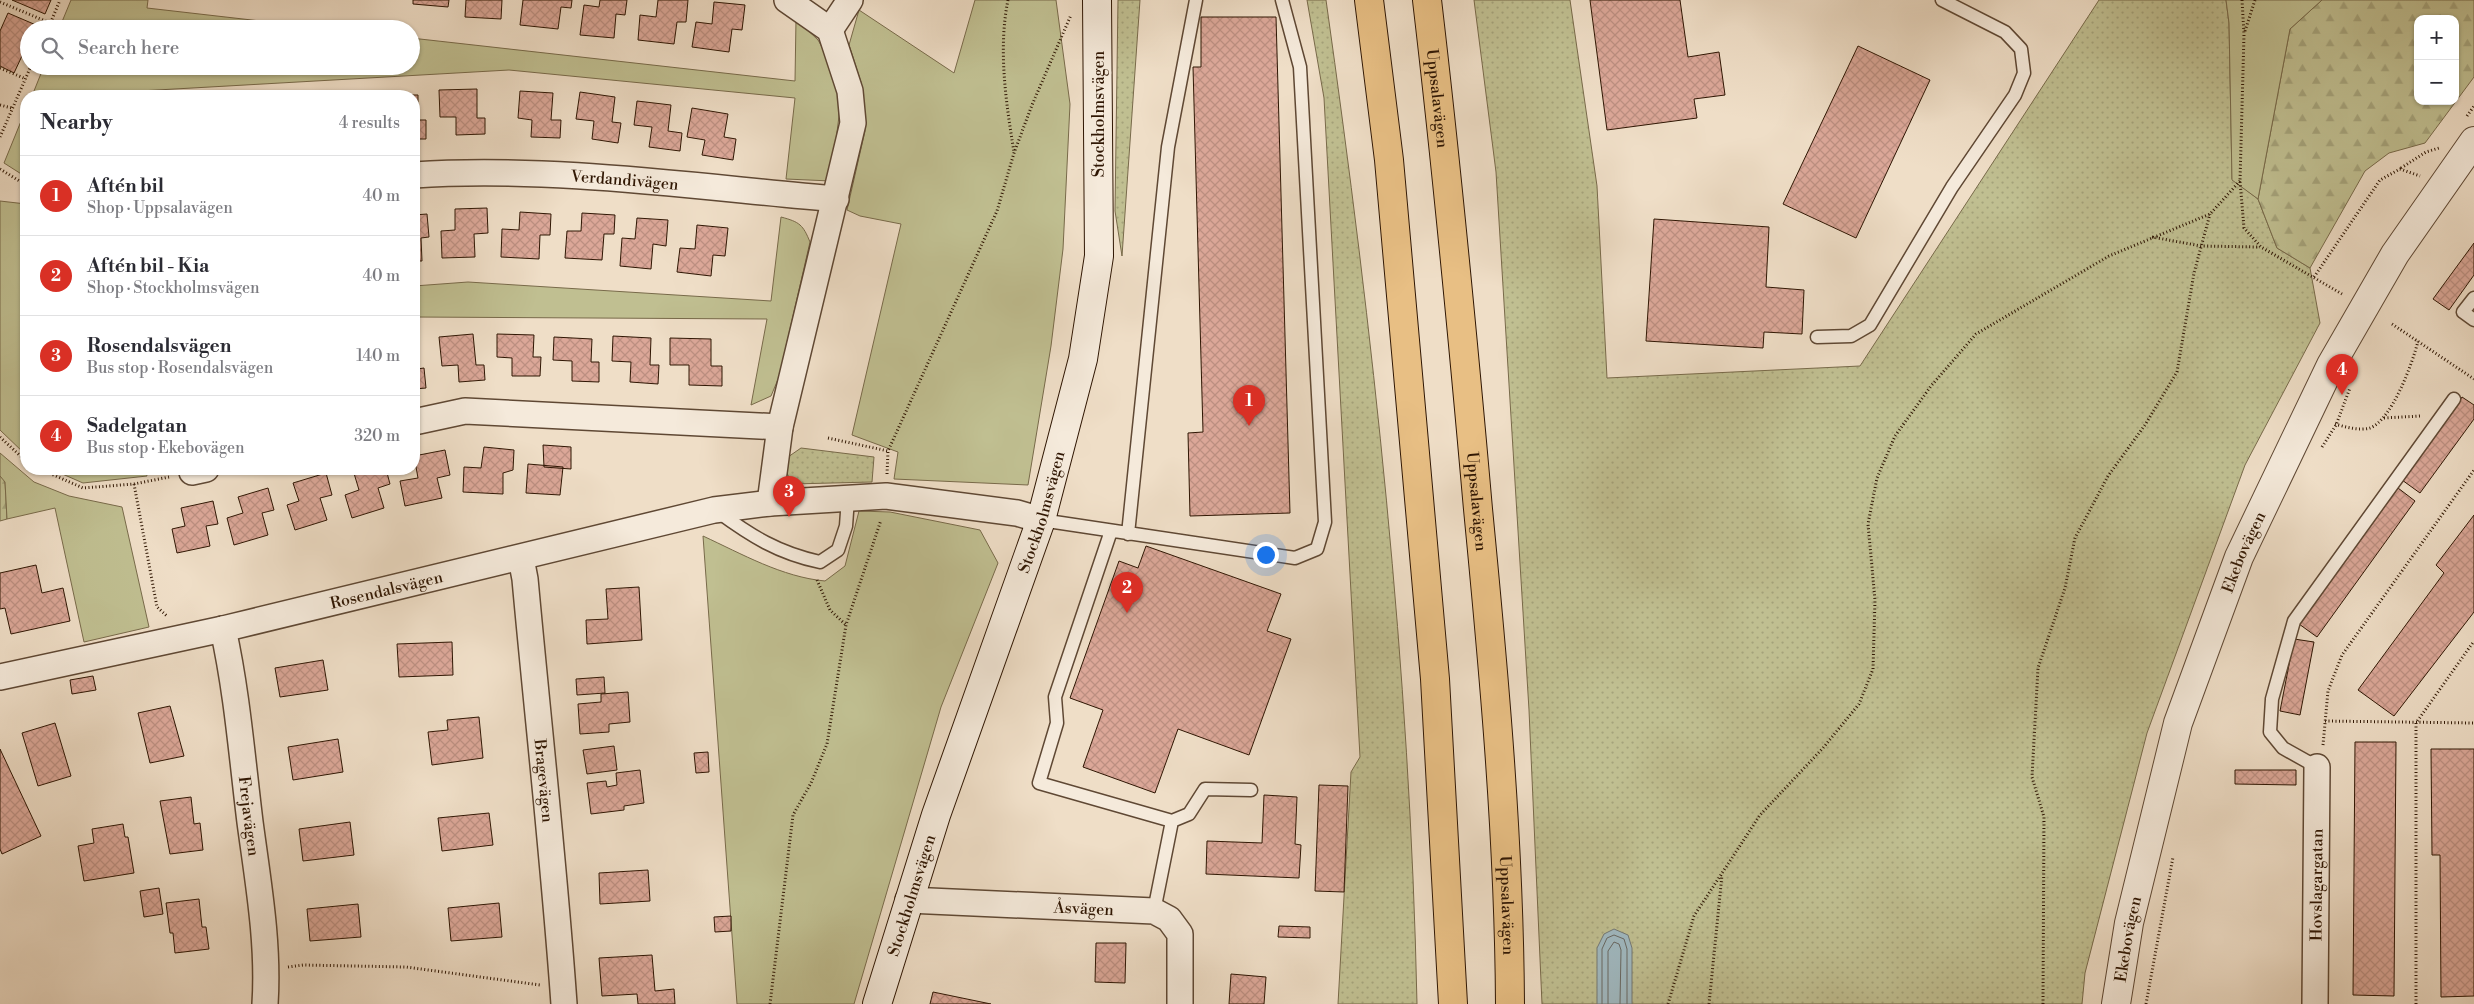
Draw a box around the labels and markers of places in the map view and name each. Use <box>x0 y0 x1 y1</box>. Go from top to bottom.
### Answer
pin: 4 <box>2326 354 2358 395</box>
pin: 1 <box>1233 385 1265 426</box>
pin: 3 <box>773 476 805 517</box>
pin: 2 <box>1111 572 1143 613</box>

